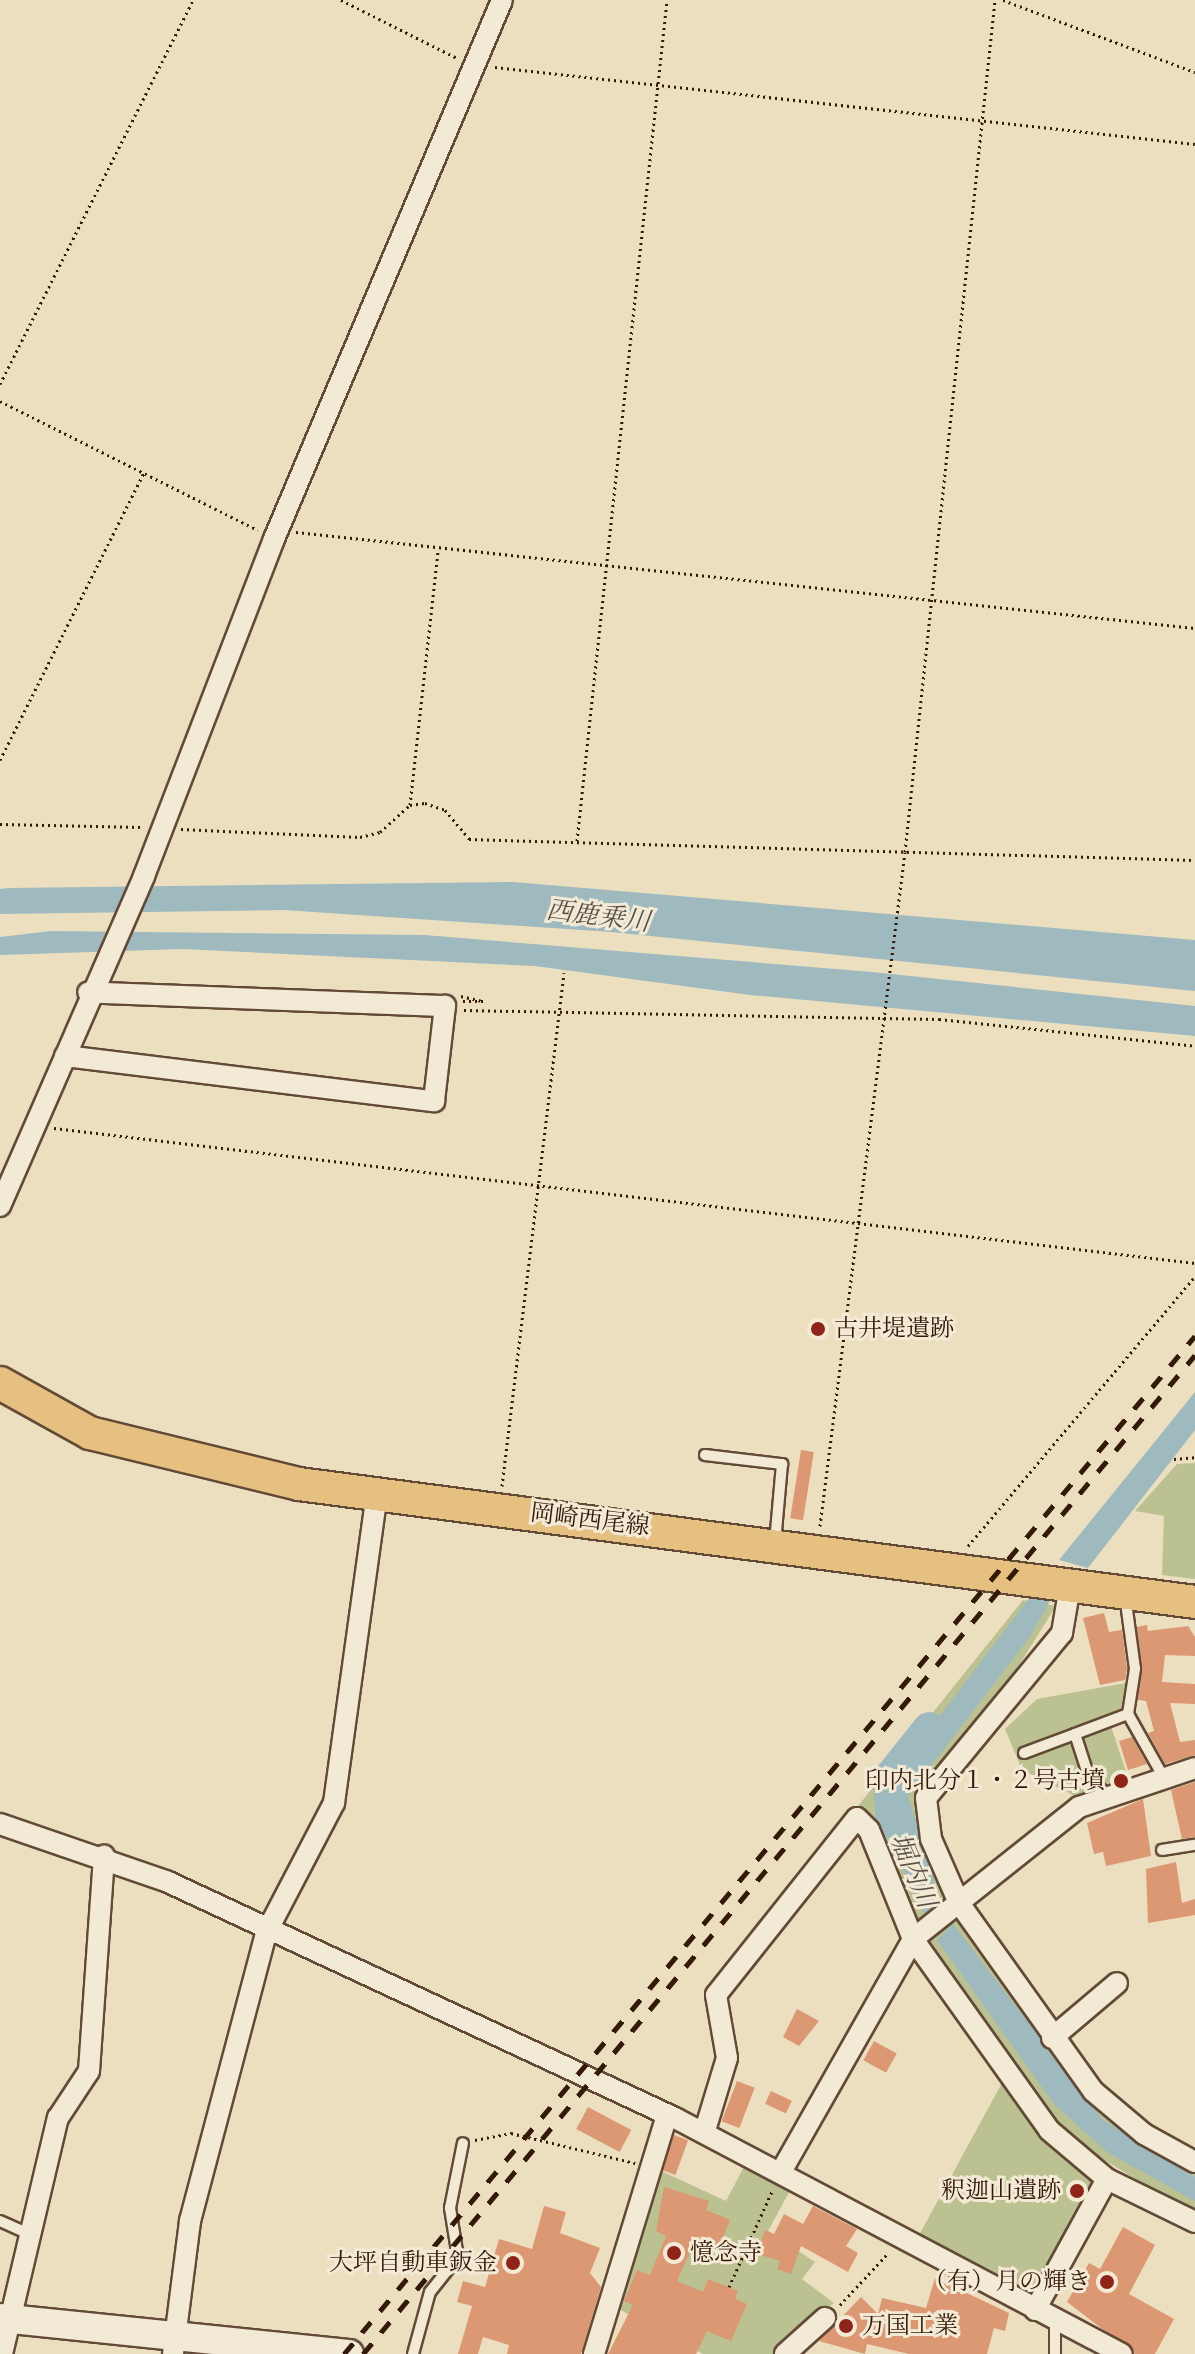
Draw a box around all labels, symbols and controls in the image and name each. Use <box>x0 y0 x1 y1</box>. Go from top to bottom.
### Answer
water label: 西鹿乗川 <box>544 895 652 939</box>
place label: 古井堤遺跡 <box>834 1315 954 1343</box>
marker: 古井堤遺跡 <box>809 1320 827 1338</box>
street label: 岡崎西尾線 <box>529 1498 651 1542</box>
place label: 印内北分１・２号古墳 <box>865 1767 1105 1795</box>
marker: 印内北分１・２号古墳 <box>1112 1772 1130 1790</box>
water label: 堀内川 <box>882 1829 942 1913</box>
place label: 釈迦山遺跡 <box>941 2177 1061 2205</box>
marker: 釈迦山遺跡 <box>1068 2182 1086 2200</box>
place label: 憶念寺 <box>690 2239 762 2267</box>
marker: 憶念寺 <box>665 2244 683 2262</box>
place label: 大坪自動車鈑金 <box>329 2249 497 2277</box>
marker: 大坪自動車鈑金 <box>504 2254 522 2272</box>
place label: （有）月の輝き <box>923 2268 1091 2296</box>
marker: （有）月の輝き <box>1098 2273 1116 2291</box>
place label: 万国工業 <box>862 2312 958 2340</box>
marker: 万国工業 <box>837 2317 855 2335</box>

